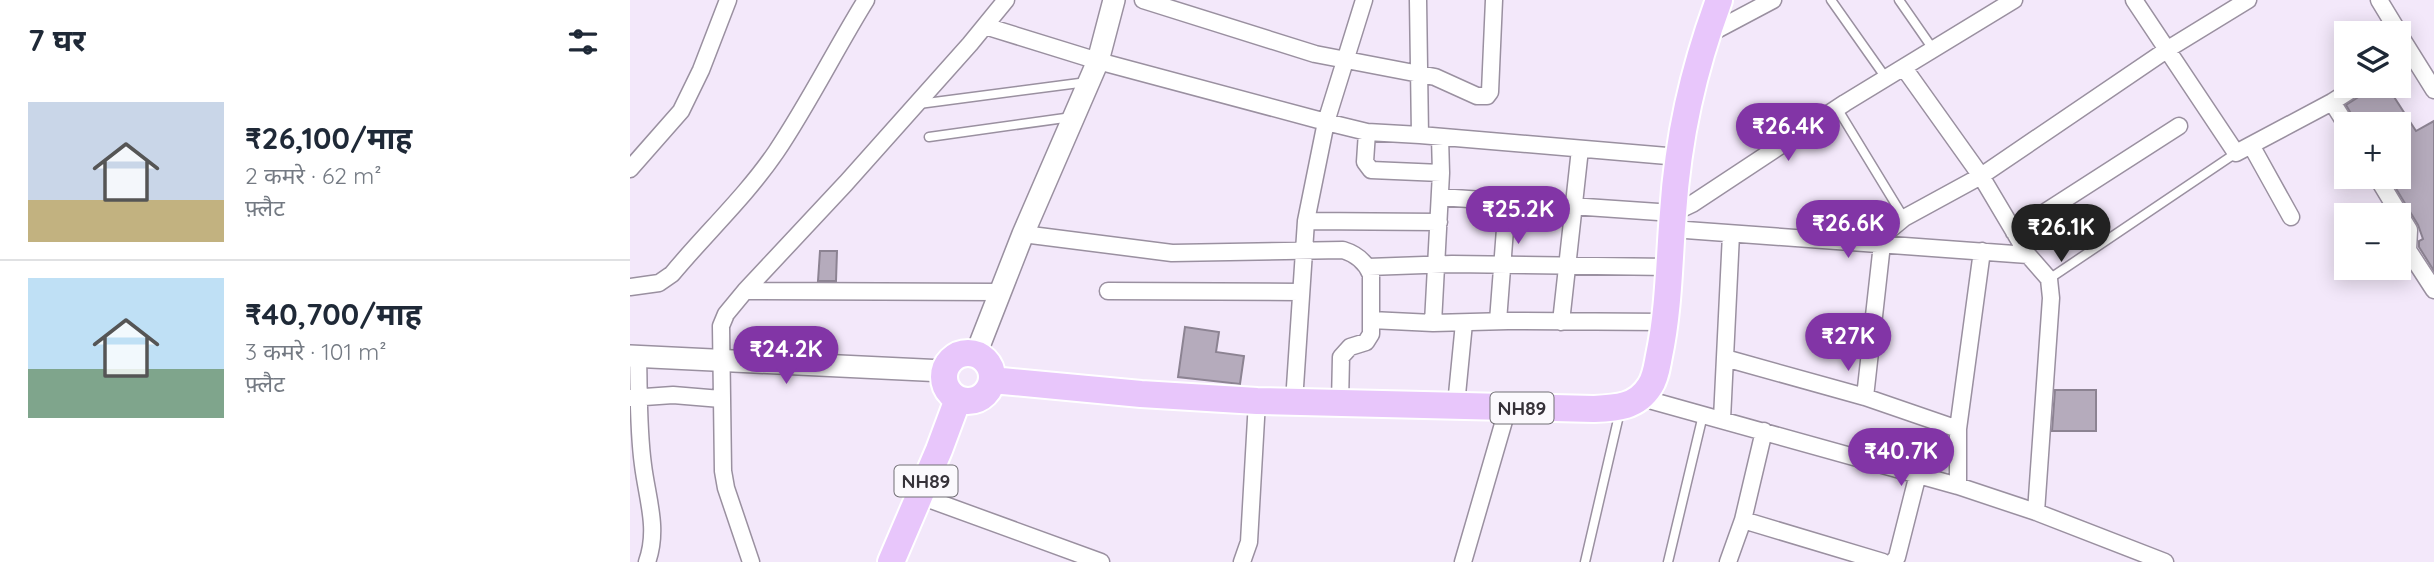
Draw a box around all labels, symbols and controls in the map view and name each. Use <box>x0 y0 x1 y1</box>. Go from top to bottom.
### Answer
text: 7 घर <box>28 21 86 59</box>
map controls <box>2334 21 2411 280</box>
button: layers <box>2334 21 2411 98</box>
icon: filters <box>564 23 602 61</box>
pin: ₹26.4K <box>1731 104 1845 163</box>
text: ₹26.4K <box>1752 111 1824 140</box>
button: + <box>2334 112 2411 189</box>
text: ₹26,100/माह <box>245 119 412 157</box>
icon: home <box>84 130 168 214</box>
text: 2 कमरे · 62 m² <box>245 161 382 190</box>
pin: ₹25.2K <box>1461 187 1575 246</box>
text: फ़्लैट <box>245 193 285 222</box>
text: ₹25.2K <box>1482 194 1554 223</box>
pin: ₹26.6K <box>1791 201 1905 260</box>
button: − <box>2334 203 2411 280</box>
pin: ₹26.1K <box>2004 204 2118 264</box>
text: ₹26.6K <box>1812 208 1884 237</box>
text: ₹26.1K <box>2027 212 2095 241</box>
text: ₹40,700/माह <box>245 295 422 333</box>
icon: home <box>84 306 168 390</box>
pin: ₹27K <box>1807 314 1889 373</box>
text: ₹27K <box>1821 321 1875 350</box>
pin: ₹24.2K <box>729 326 843 386</box>
text: ₹24.2K <box>749 334 823 363</box>
text: 3 कमरे · 101 m² <box>245 337 386 366</box>
text: फ़्लैट <box>245 369 285 398</box>
road number: NH89 <box>1490 392 1554 424</box>
pin: ₹40.7K <box>1844 428 1958 488</box>
text: ₹40.7K <box>1864 436 1938 465</box>
road number: NH89 <box>894 466 958 496</box>

